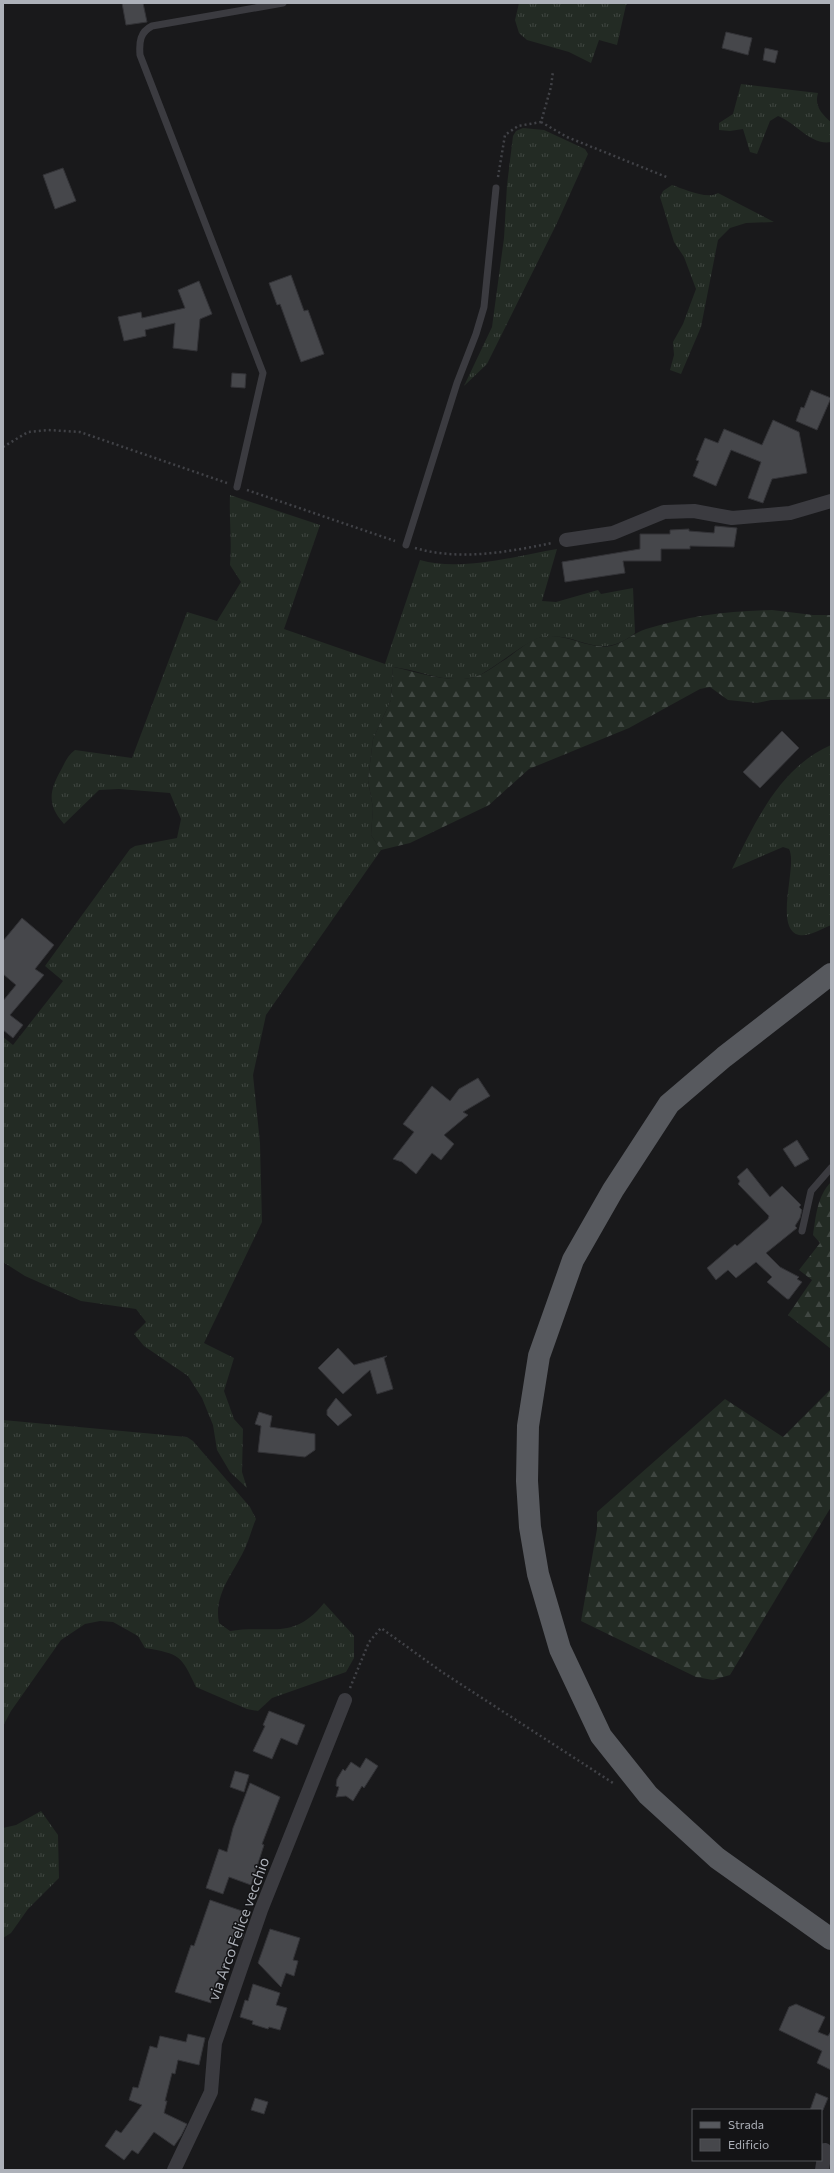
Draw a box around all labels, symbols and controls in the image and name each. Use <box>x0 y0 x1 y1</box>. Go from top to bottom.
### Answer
street label: via Arco Felice vecchio <box>204 1854 272 2003</box>
legend <box>692 2109 822 2161</box>
text: Strada <box>728 2117 764 2131</box>
text: Edificio <box>728 2137 769 2151</box>

